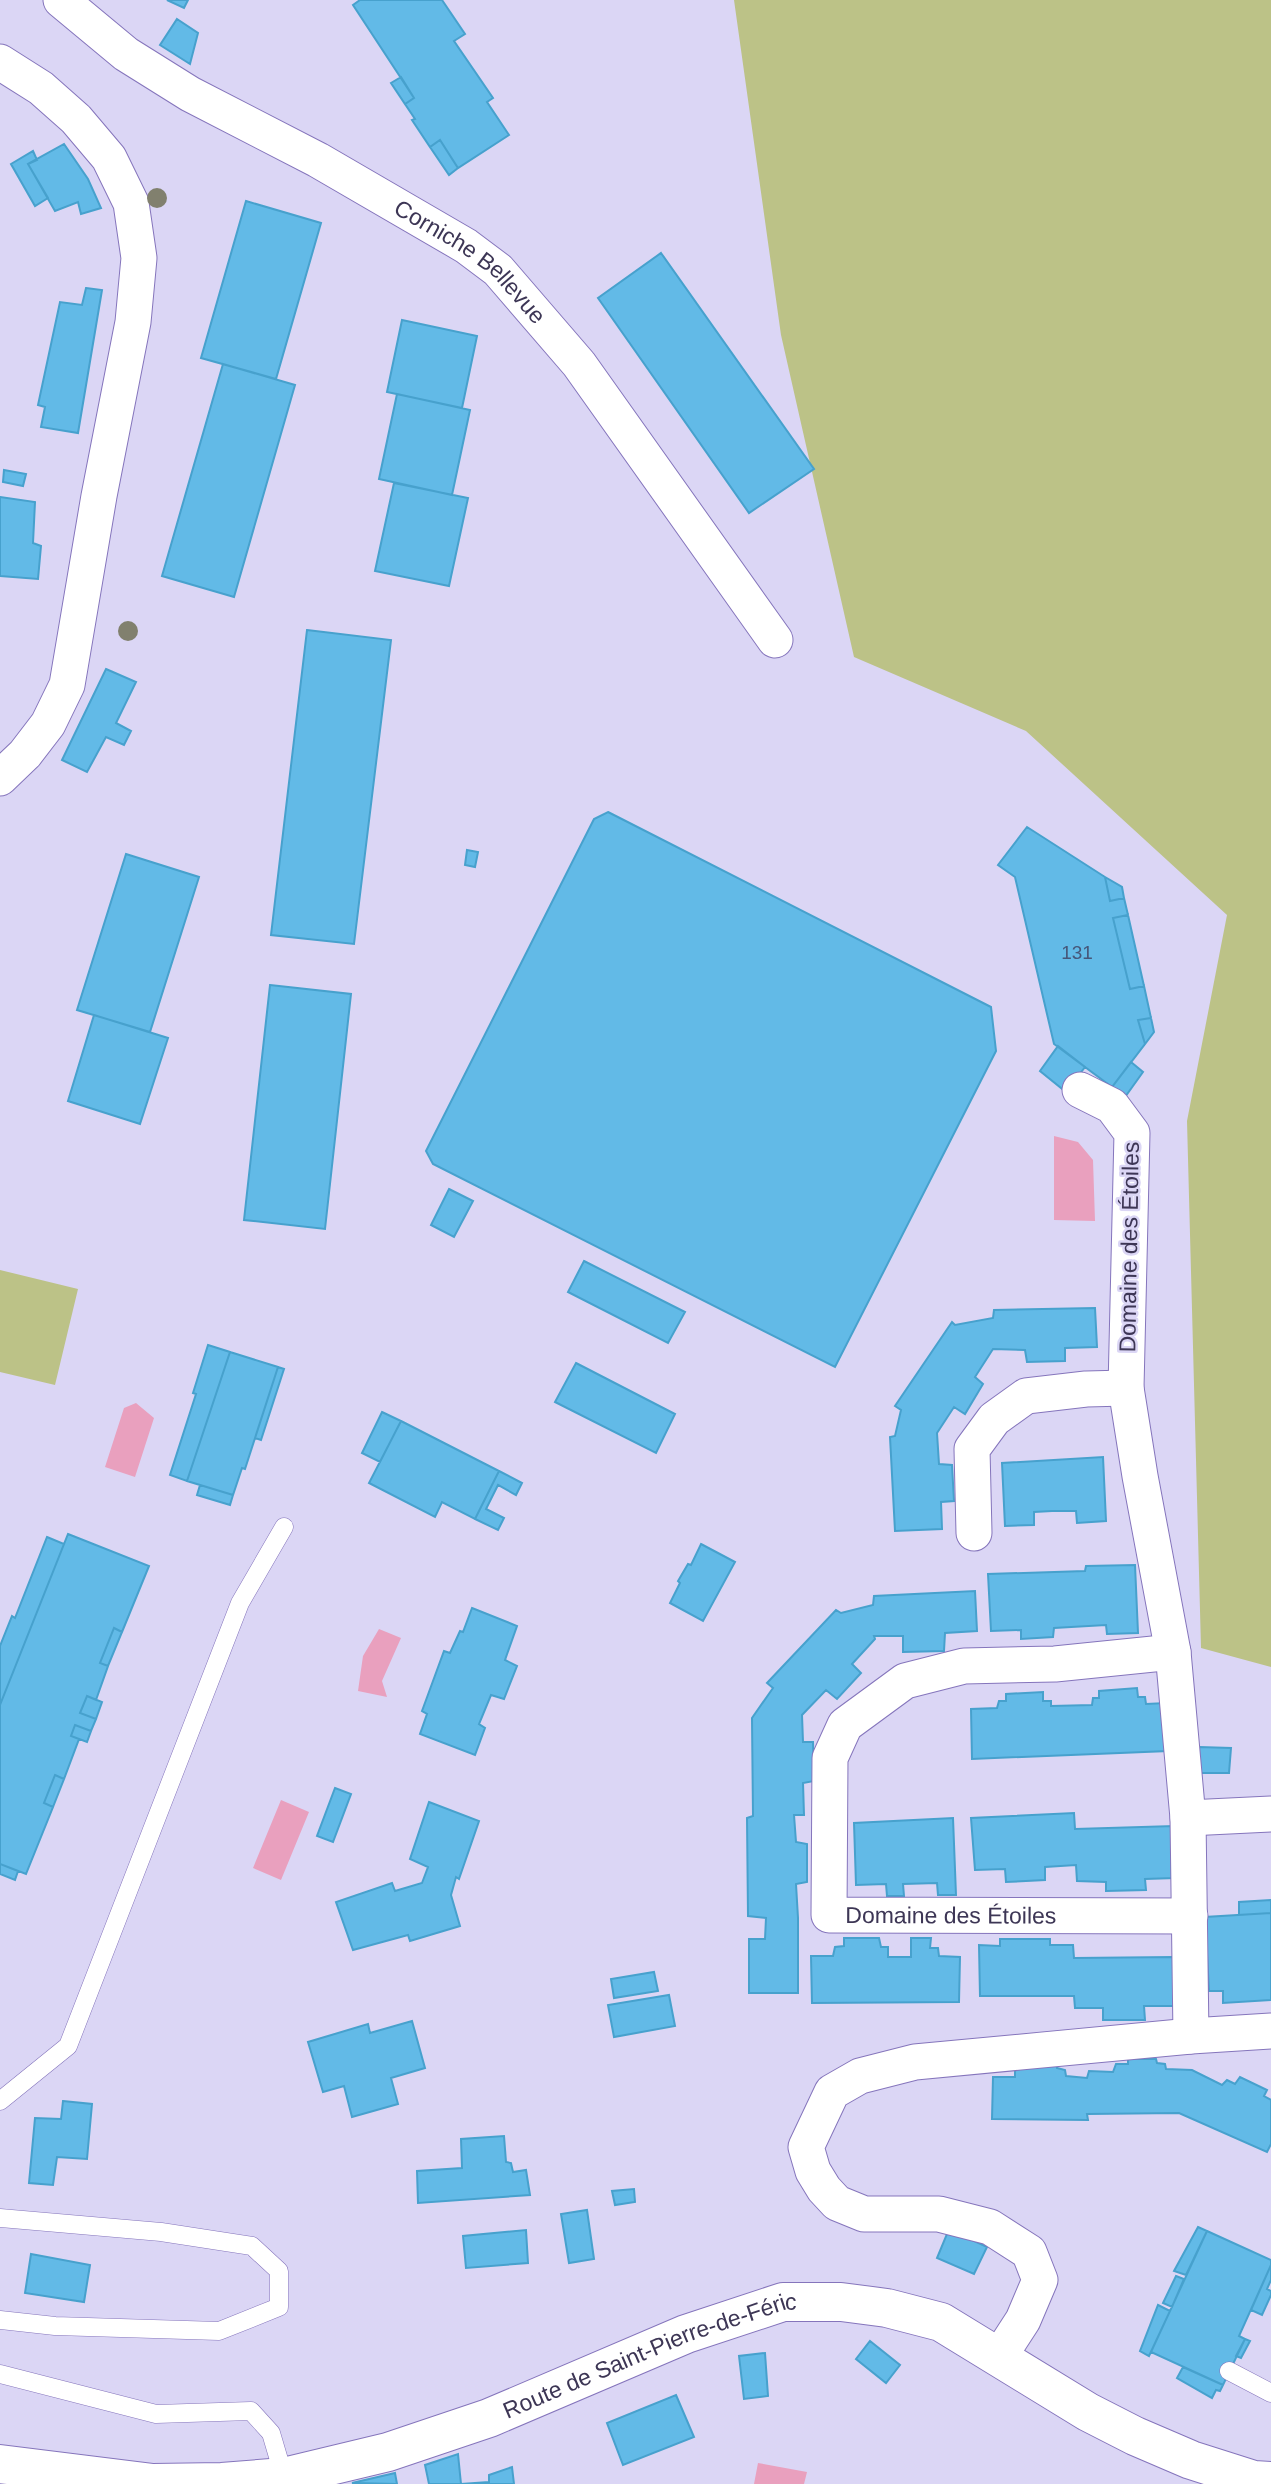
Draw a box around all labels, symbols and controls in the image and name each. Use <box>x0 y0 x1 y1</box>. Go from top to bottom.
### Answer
street label: Corniche Bellevue <box>390 194 551 329</box>
house number: 131 <box>1061 942 1093 963</box>
street label: Domaine des Étoiles <box>1114 1141 1144 1353</box>
street label: Domaine des Étoiles <box>845 1902 1056 1929</box>
street label: Route de Saint-Pierre-de-Féric <box>499 2289 796 2424</box>

